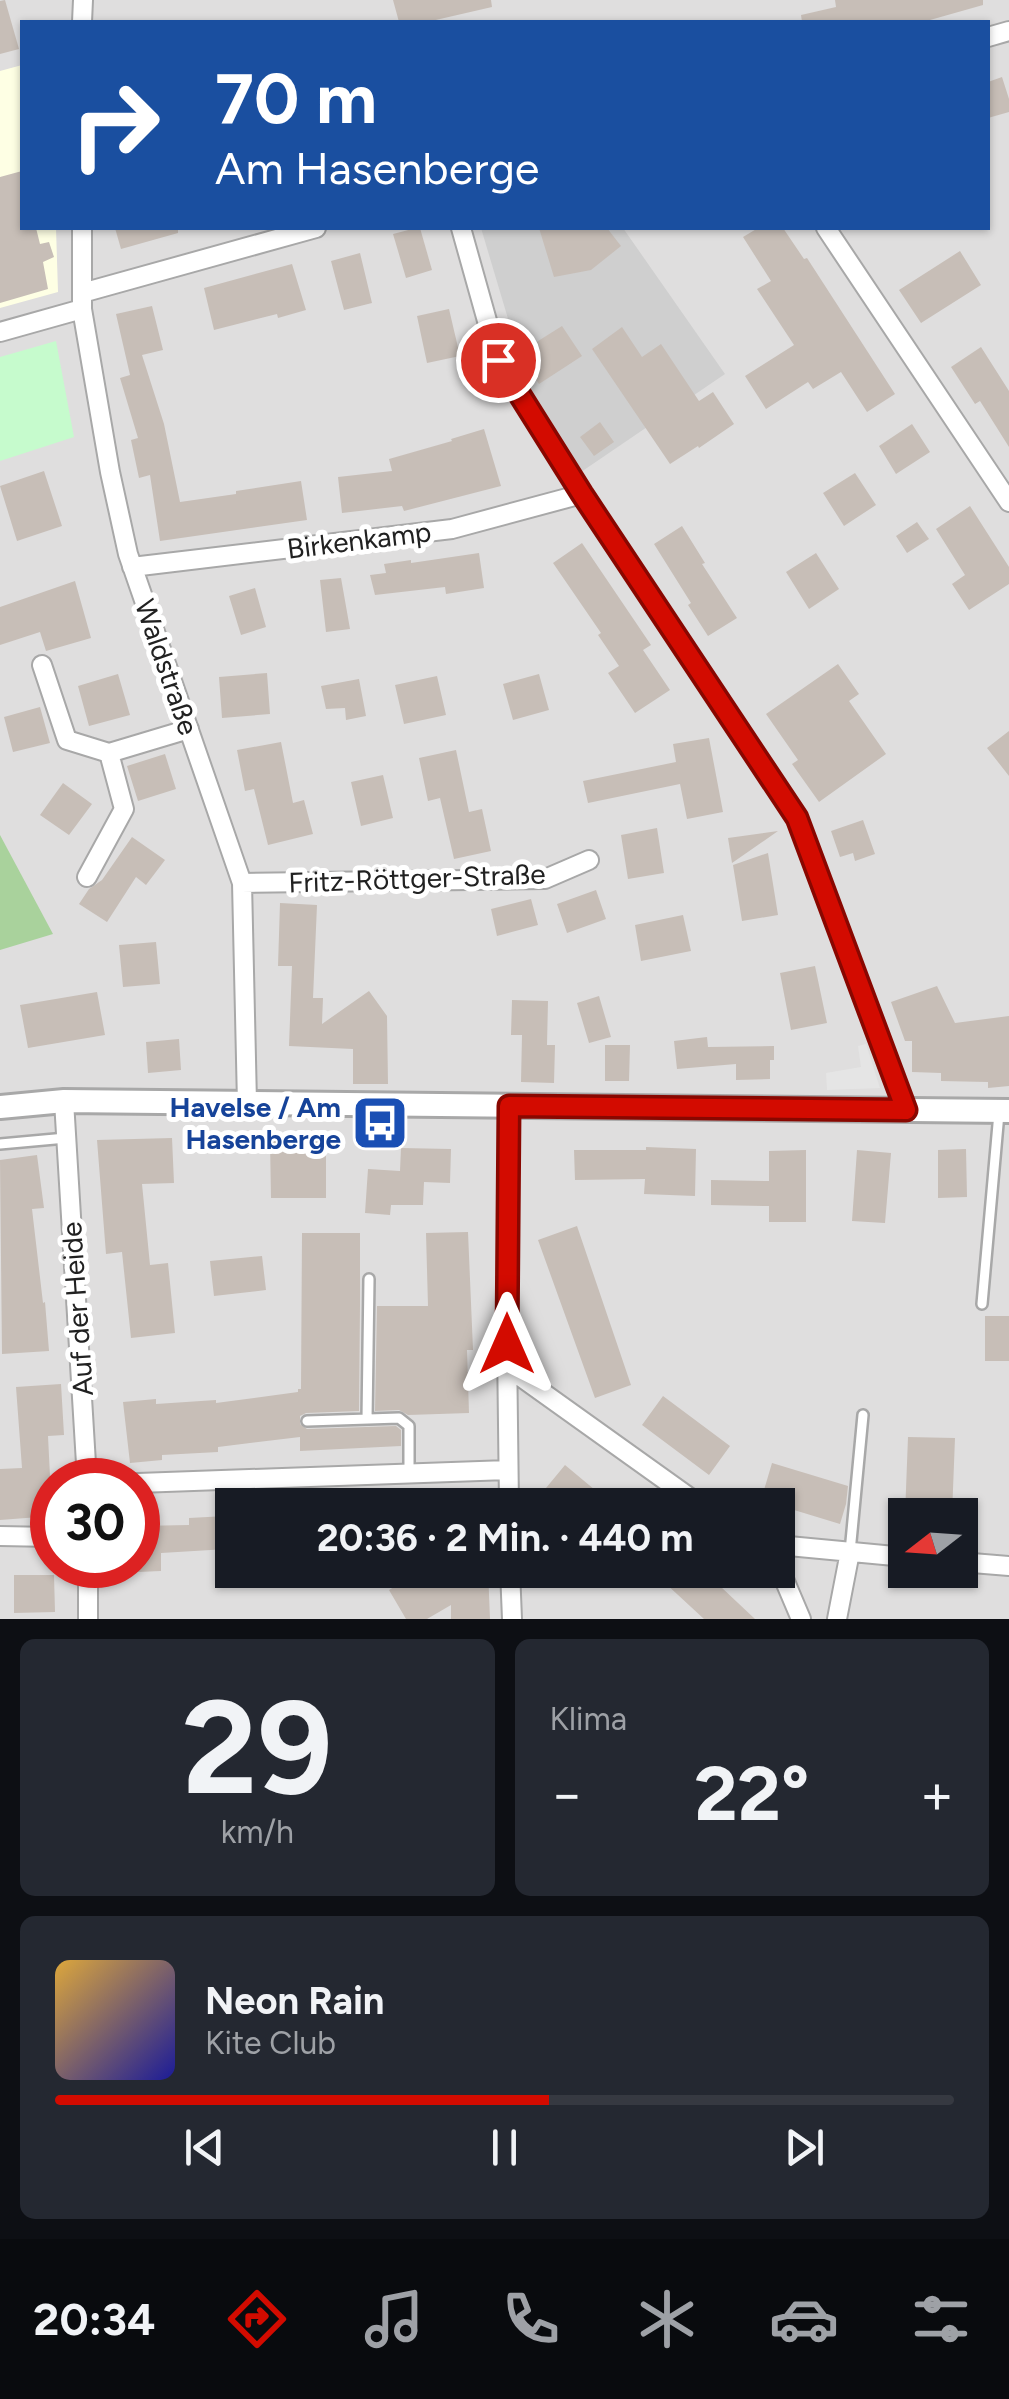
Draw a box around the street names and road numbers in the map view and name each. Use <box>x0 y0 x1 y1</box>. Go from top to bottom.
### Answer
street label: Birkenkamp <box>285 514 433 566</box>
street label: Waldstraße <box>128 595 206 739</box>
street label: Fritz-Röttger-Straße <box>288 857 546 899</box>
street label: Auf der Heide <box>54 1221 100 1397</box>

